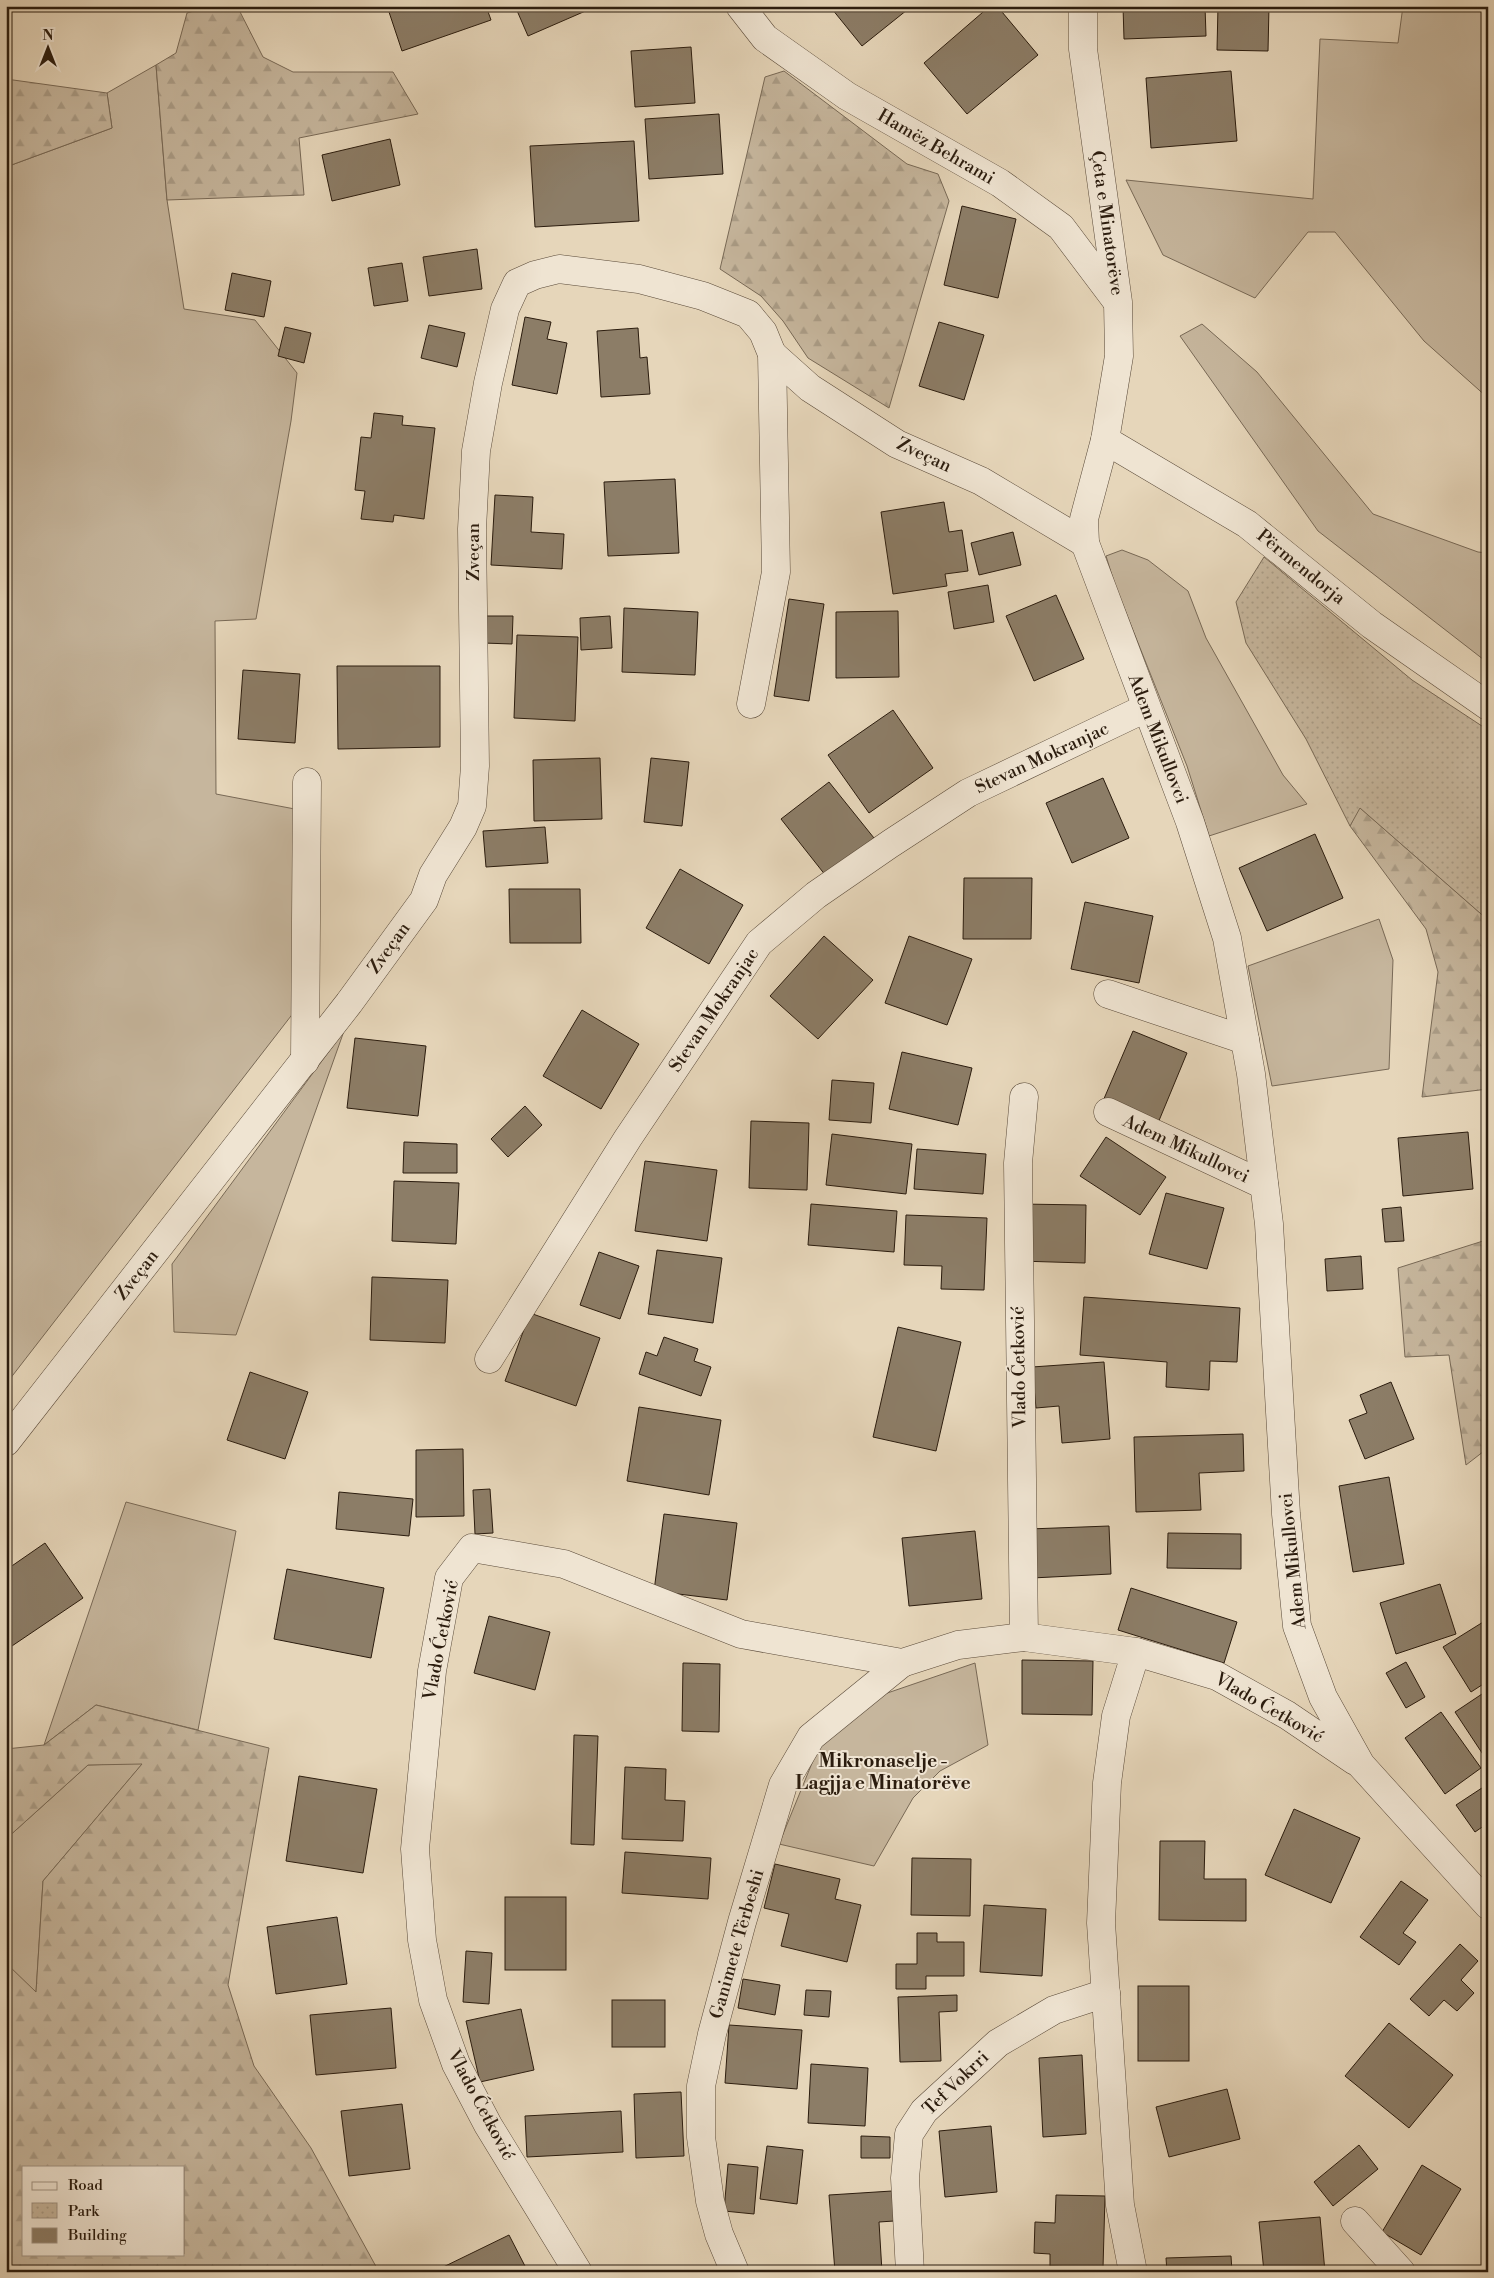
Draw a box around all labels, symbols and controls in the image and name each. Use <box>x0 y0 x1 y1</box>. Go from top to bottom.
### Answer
north arrow <box>22 22 72 72</box>
text: N <box>42 27 54 45</box>
street label: Hamëz Behrami <box>873 104 999 190</box>
street label: Çeta e Minatorëve <box>1085 149 1129 297</box>
street label: Zveçan <box>893 432 955 478</box>
street label: Zveçan <box>462 523 485 581</box>
street label: Përmendorja <box>1252 524 1351 610</box>
street label: Adem Mikullovci <box>1122 670 1193 807</box>
street label: Stevan Mokranjac <box>971 717 1113 799</box>
street label: Zveçan <box>363 918 416 978</box>
street label: Stevan Mokranjac <box>664 943 764 1077</box>
street label: Adem Mikullovci <box>1118 1109 1253 1188</box>
street label: Zveçan <box>110 1245 164 1305</box>
street label: Vlado Ćetković <box>1006 1306 1032 1429</box>
street label: Adem Mikullovci <box>1274 1492 1312 1631</box>
street label: Vlado Ćetković <box>418 1578 464 1703</box>
street label: Vlado Ćetković <box>1210 1667 1328 1748</box>
district label: Mikronaselje - Lagjja e Minatorëve <box>795 1749 971 1795</box>
street label: Ganimete Tërbeshi <box>705 1866 769 2021</box>
street label: Vlado Ćetković <box>442 2045 520 2164</box>
street label: Tef Vokrri <box>918 2046 994 2120</box>
legend <box>22 2166 185 2256</box>
text: Road <box>68 2176 103 2195</box>
text: Park <box>68 2202 100 2221</box>
text: Building <box>67 2226 127 2245</box>

